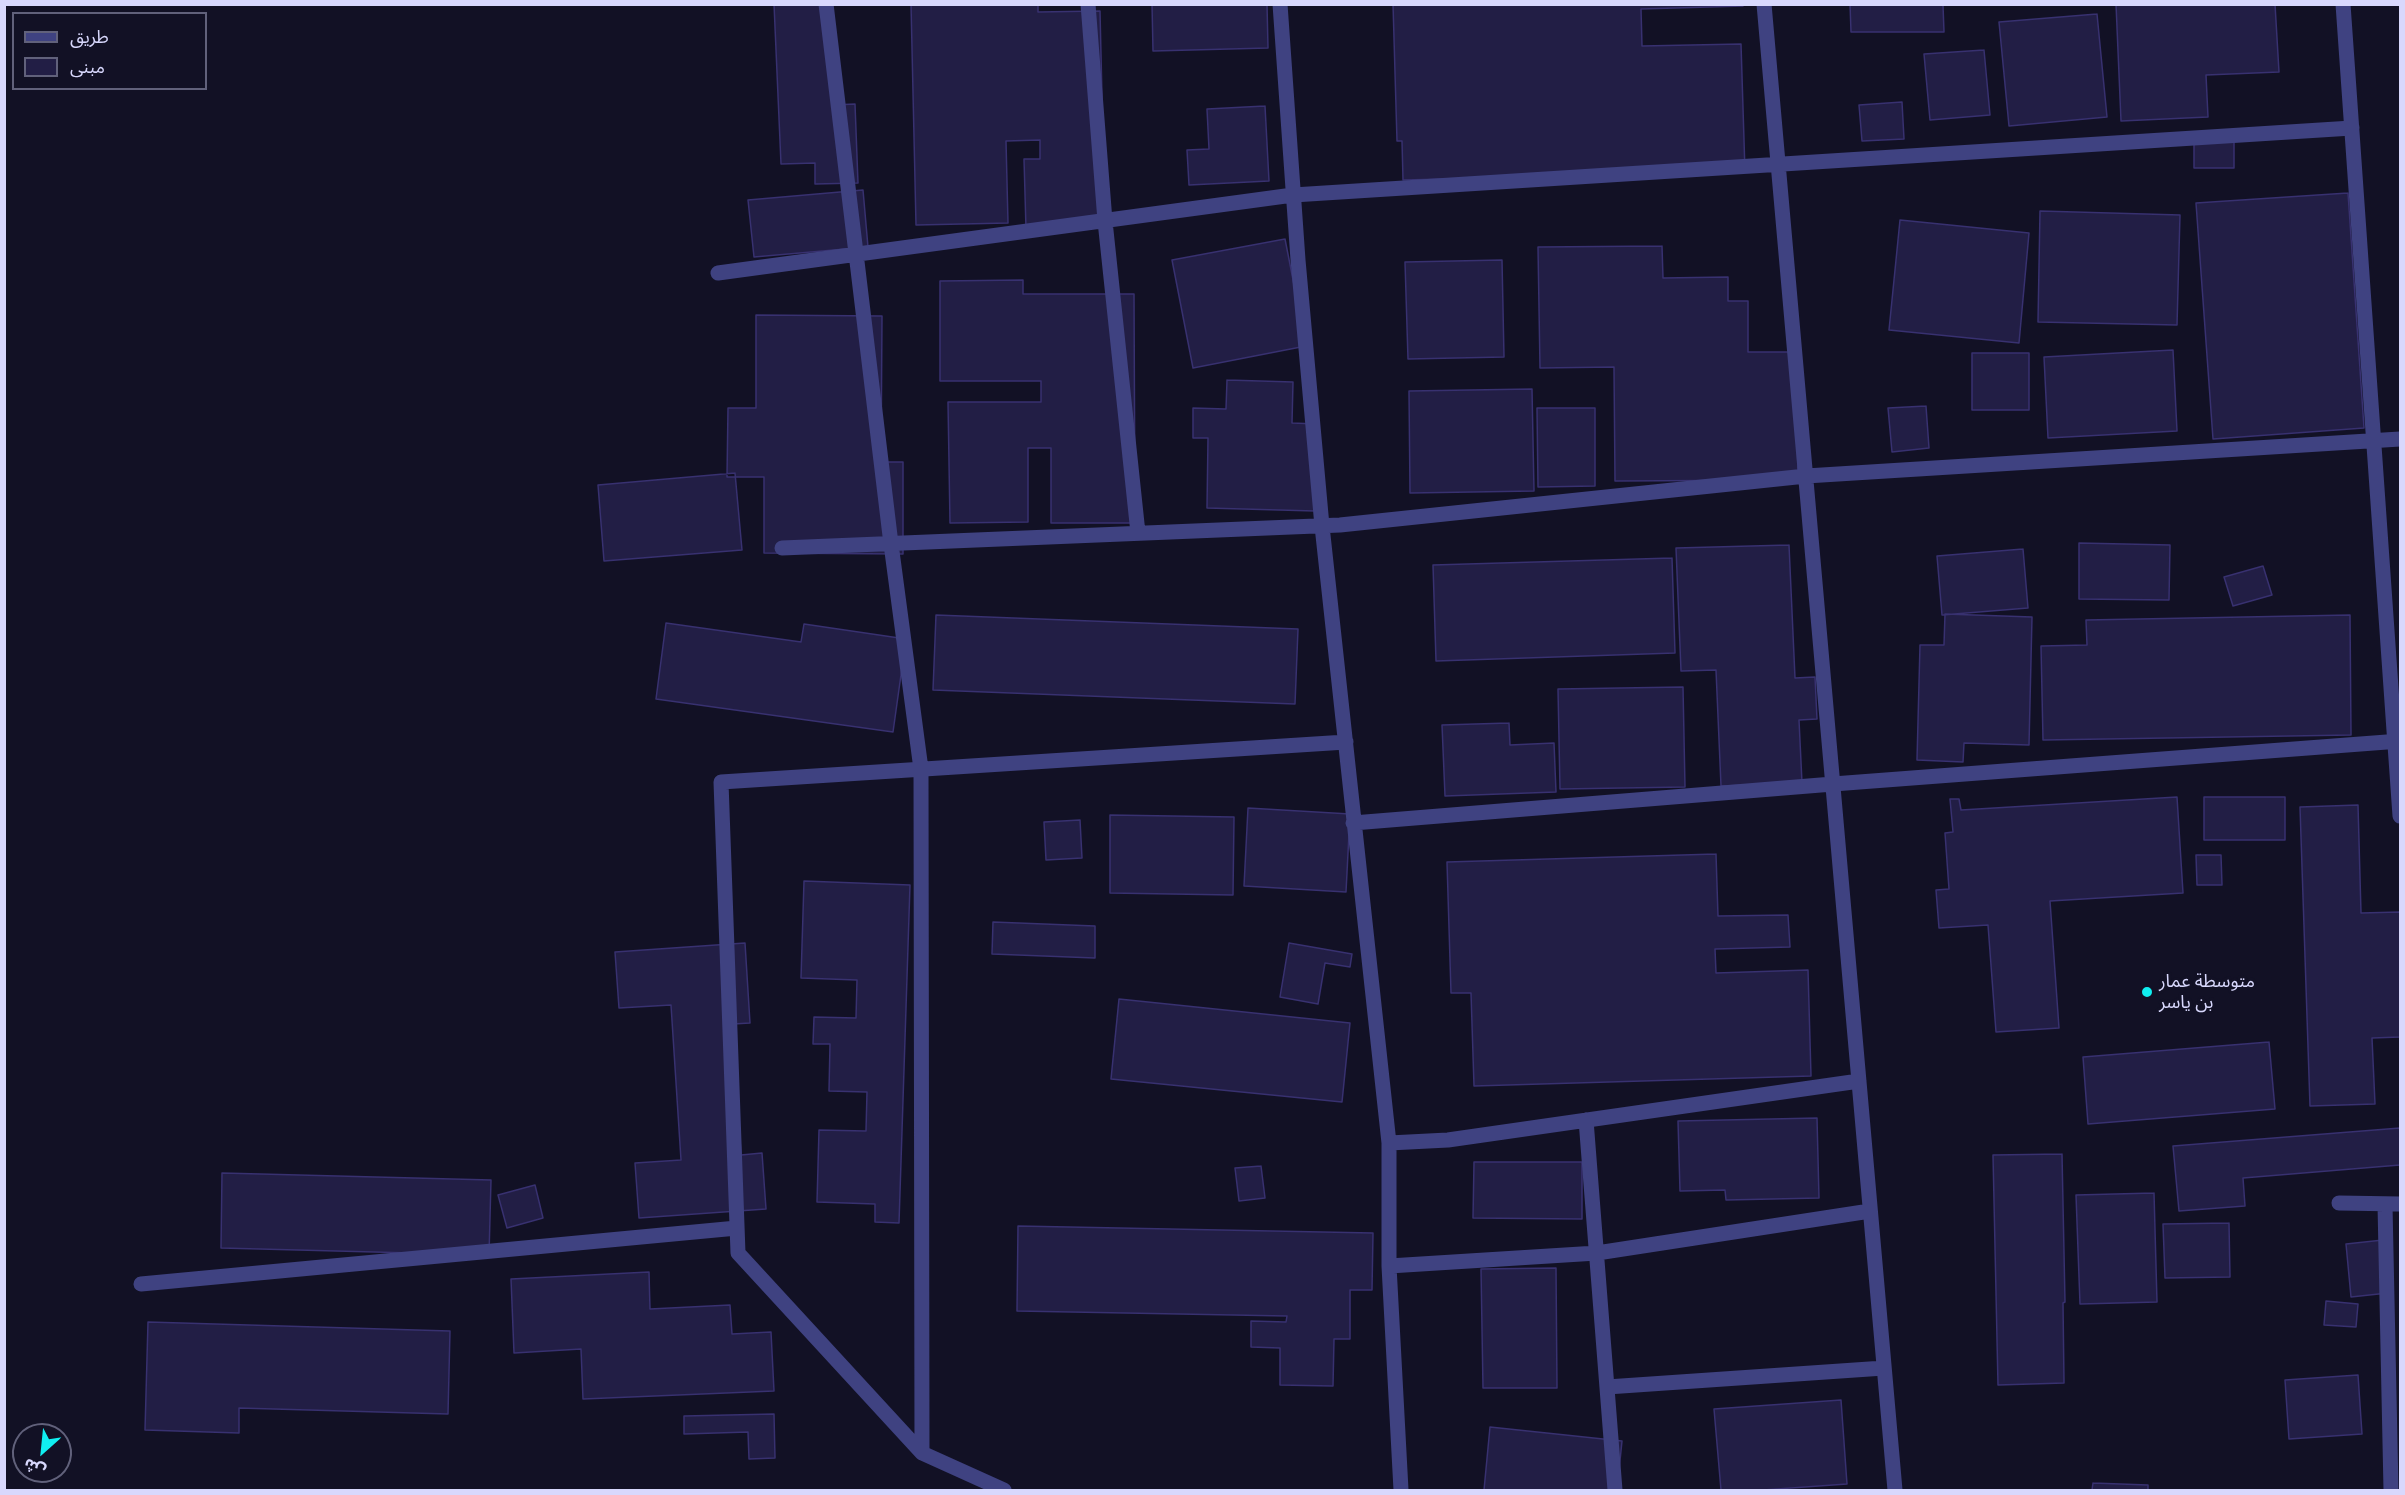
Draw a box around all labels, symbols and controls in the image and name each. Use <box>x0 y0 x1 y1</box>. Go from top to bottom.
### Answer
legend <box>12 12 207 90</box>
text: طريق <box>70 26 109 47</box>
text: مبنى <box>70 56 105 77</box>
place label: متوسطة عمار بن ياسر <box>2159 971 2255 1014</box>
marker: متوسطة عمار بن ياسر <box>2140 985 2154 999</box>
north arrow <box>12 1423 72 1483</box>
text: ش <box>20 1454 49 1481</box>

